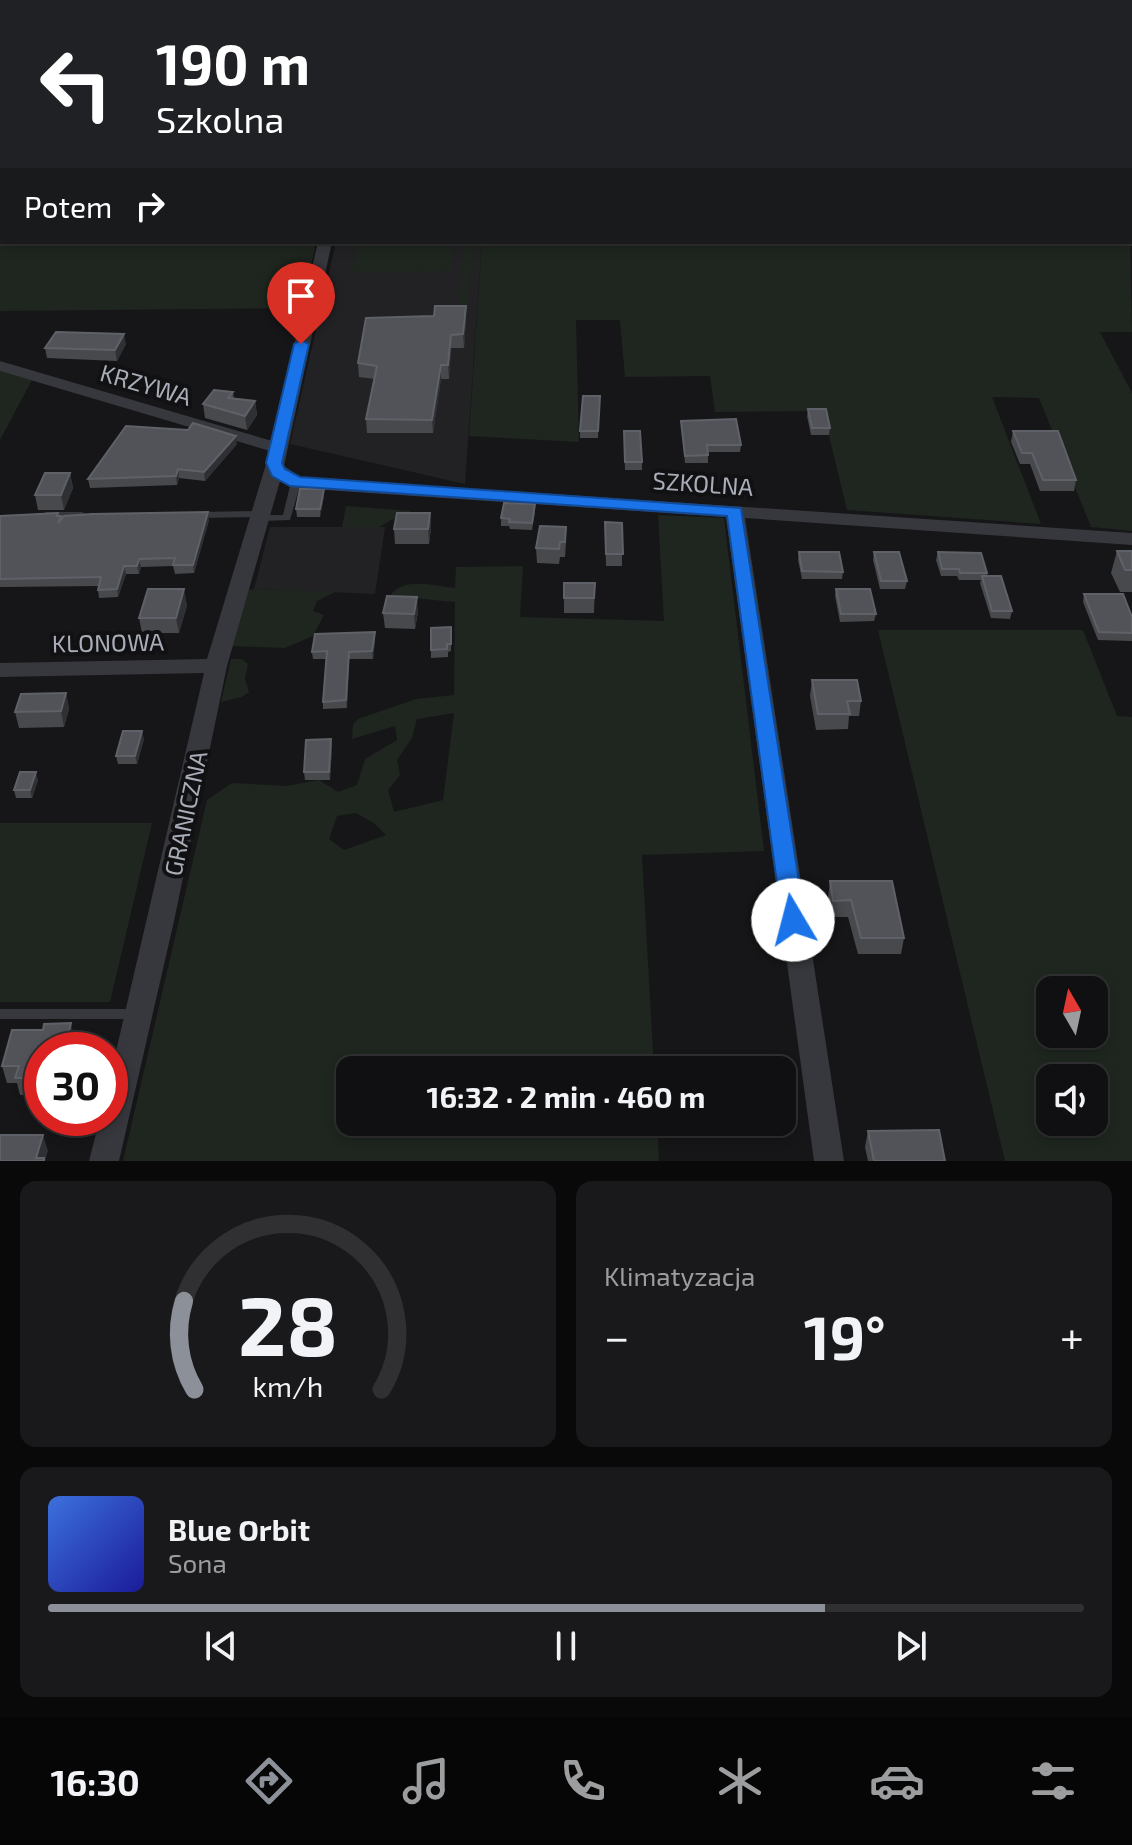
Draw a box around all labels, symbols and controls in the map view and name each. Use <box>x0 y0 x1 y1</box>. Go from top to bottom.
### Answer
text: 190 m <box>156 29 310 96</box>
icon: left <box>24 32 128 136</box>
text: Szkolna <box>156 97 284 140</box>
icon: right <box>128 184 172 228</box>
text: Potem <box>24 188 112 224</box>
pin <box>267 262 335 344</box>
icon: arrive <box>279 274 323 318</box>
street label: KRZYWA <box>97 357 195 411</box>
street label: SZKOLNA <box>652 465 754 501</box>
street label: KLONOWA <box>52 627 164 657</box>
street label: GRANICZNA <box>158 748 212 878</box>
position arrow <box>751 878 835 962</box>
north arrow <box>1036 976 1108 1048</box>
map controls <box>1036 976 1108 1136</box>
speed limit sign: 30 <box>24 1032 128 1136</box>
button: sound <box>1036 1064 1108 1136</box>
text: 16:32 · 2 min · 460 m <box>426 1078 706 1114</box>
text: Klimatyzacja <box>604 1260 755 1291</box>
text: 28 <box>238 1273 338 1373</box>
text: 19° <box>804 1300 886 1372</box>
text: − <box>604 1309 630 1362</box>
text: + <box>1060 1309 1084 1362</box>
text: km/h <box>253 1368 323 1403</box>
text: Blue Orbit <box>168 1511 310 1547</box>
text: Sona <box>168 1547 227 1578</box>
icon: previous <box>199 1624 243 1668</box>
icon: pause <box>544 1624 588 1668</box>
icon: next <box>889 1624 933 1668</box>
icon: directions <box>241 1753 297 1809</box>
icon: music <box>398 1753 454 1809</box>
icon: phone <box>555 1753 611 1809</box>
icon: climate <box>712 1753 768 1809</box>
icon: car <box>869 1753 925 1809</box>
icon: filters <box>1025 1753 1081 1809</box>
text: 16:30 <box>50 1760 140 1803</box>

